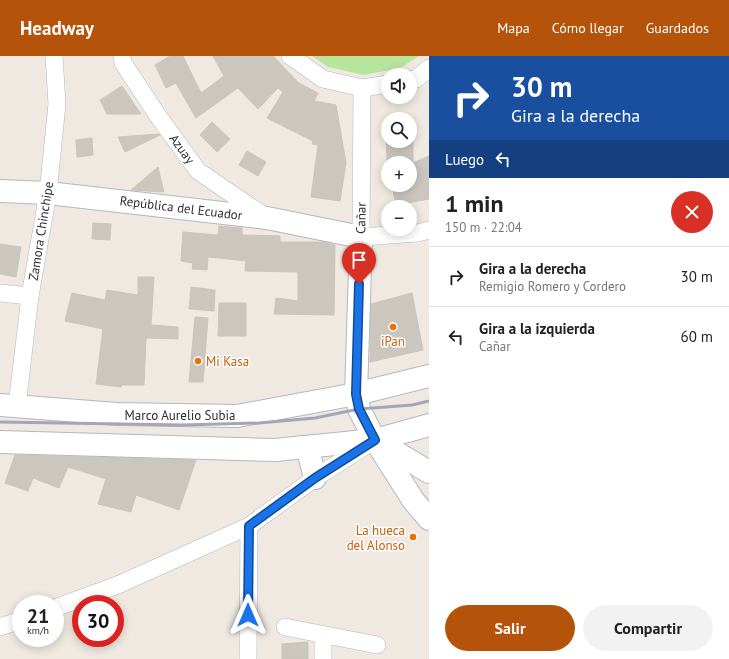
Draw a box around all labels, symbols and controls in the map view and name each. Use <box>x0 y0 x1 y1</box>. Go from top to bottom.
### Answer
text: Headway <box>20 16 94 40</box>
text: Mapa <box>497 19 530 37</box>
text: Cómo llegar <box>552 19 624 37</box>
text: Guardados <box>646 19 709 37</box>
map controls <box>381 68 417 236</box>
button: sound <box>381 68 417 104</box>
text: 30 m <box>511 68 572 105</box>
icon: right <box>445 72 497 124</box>
text: Gira a la derecha <box>511 104 640 127</box>
button: search <box>381 112 417 148</box>
street label: Azuay <box>166 131 198 167</box>
icon: left <box>492 148 514 170</box>
text: Luego <box>445 150 484 169</box>
button: + <box>381 156 417 192</box>
street label: Zamora Chinchipe <box>25 180 57 282</box>
text: 1 min <box>445 188 504 219</box>
button: close <box>671 191 713 233</box>
street label: República del Ecuador <box>119 192 244 224</box>
button: − <box>381 200 417 236</box>
street label: Cañar <box>352 201 370 234</box>
text: 150 m · 22:04 <box>445 219 522 236</box>
pin <box>342 243 376 284</box>
icon: arrive <box>348 249 370 271</box>
text: Gira a la derecha <box>479 259 586 278</box>
icon: right <box>445 266 467 288</box>
text: 30 m <box>680 267 713 286</box>
text: Remigio Romero y Cordero <box>479 278 626 295</box>
text: Gira a la izquierda <box>479 319 595 338</box>
marker: iPan <box>388 322 398 332</box>
icon: left <box>445 326 467 348</box>
text: 60 m <box>680 327 713 346</box>
place label: iPan <box>381 333 405 350</box>
text: Cañar <box>479 338 511 355</box>
place label: Mi Kasa <box>206 353 249 370</box>
marker: Mi Kasa <box>193 356 203 366</box>
street label: Marco Aurelio Subia <box>125 407 235 424</box>
place label: La hueca del Alonso <box>347 522 405 554</box>
marker: La hueca del Alonso <box>408 532 418 542</box>
position arrow <box>227 594 269 636</box>
speed limit sign: 30 <box>72 595 124 647</box>
text: 21 <box>27 603 49 629</box>
button: Salir <box>445 605 575 651</box>
button: Compartir <box>583 605 713 651</box>
text: km/h <box>27 624 49 637</box>

